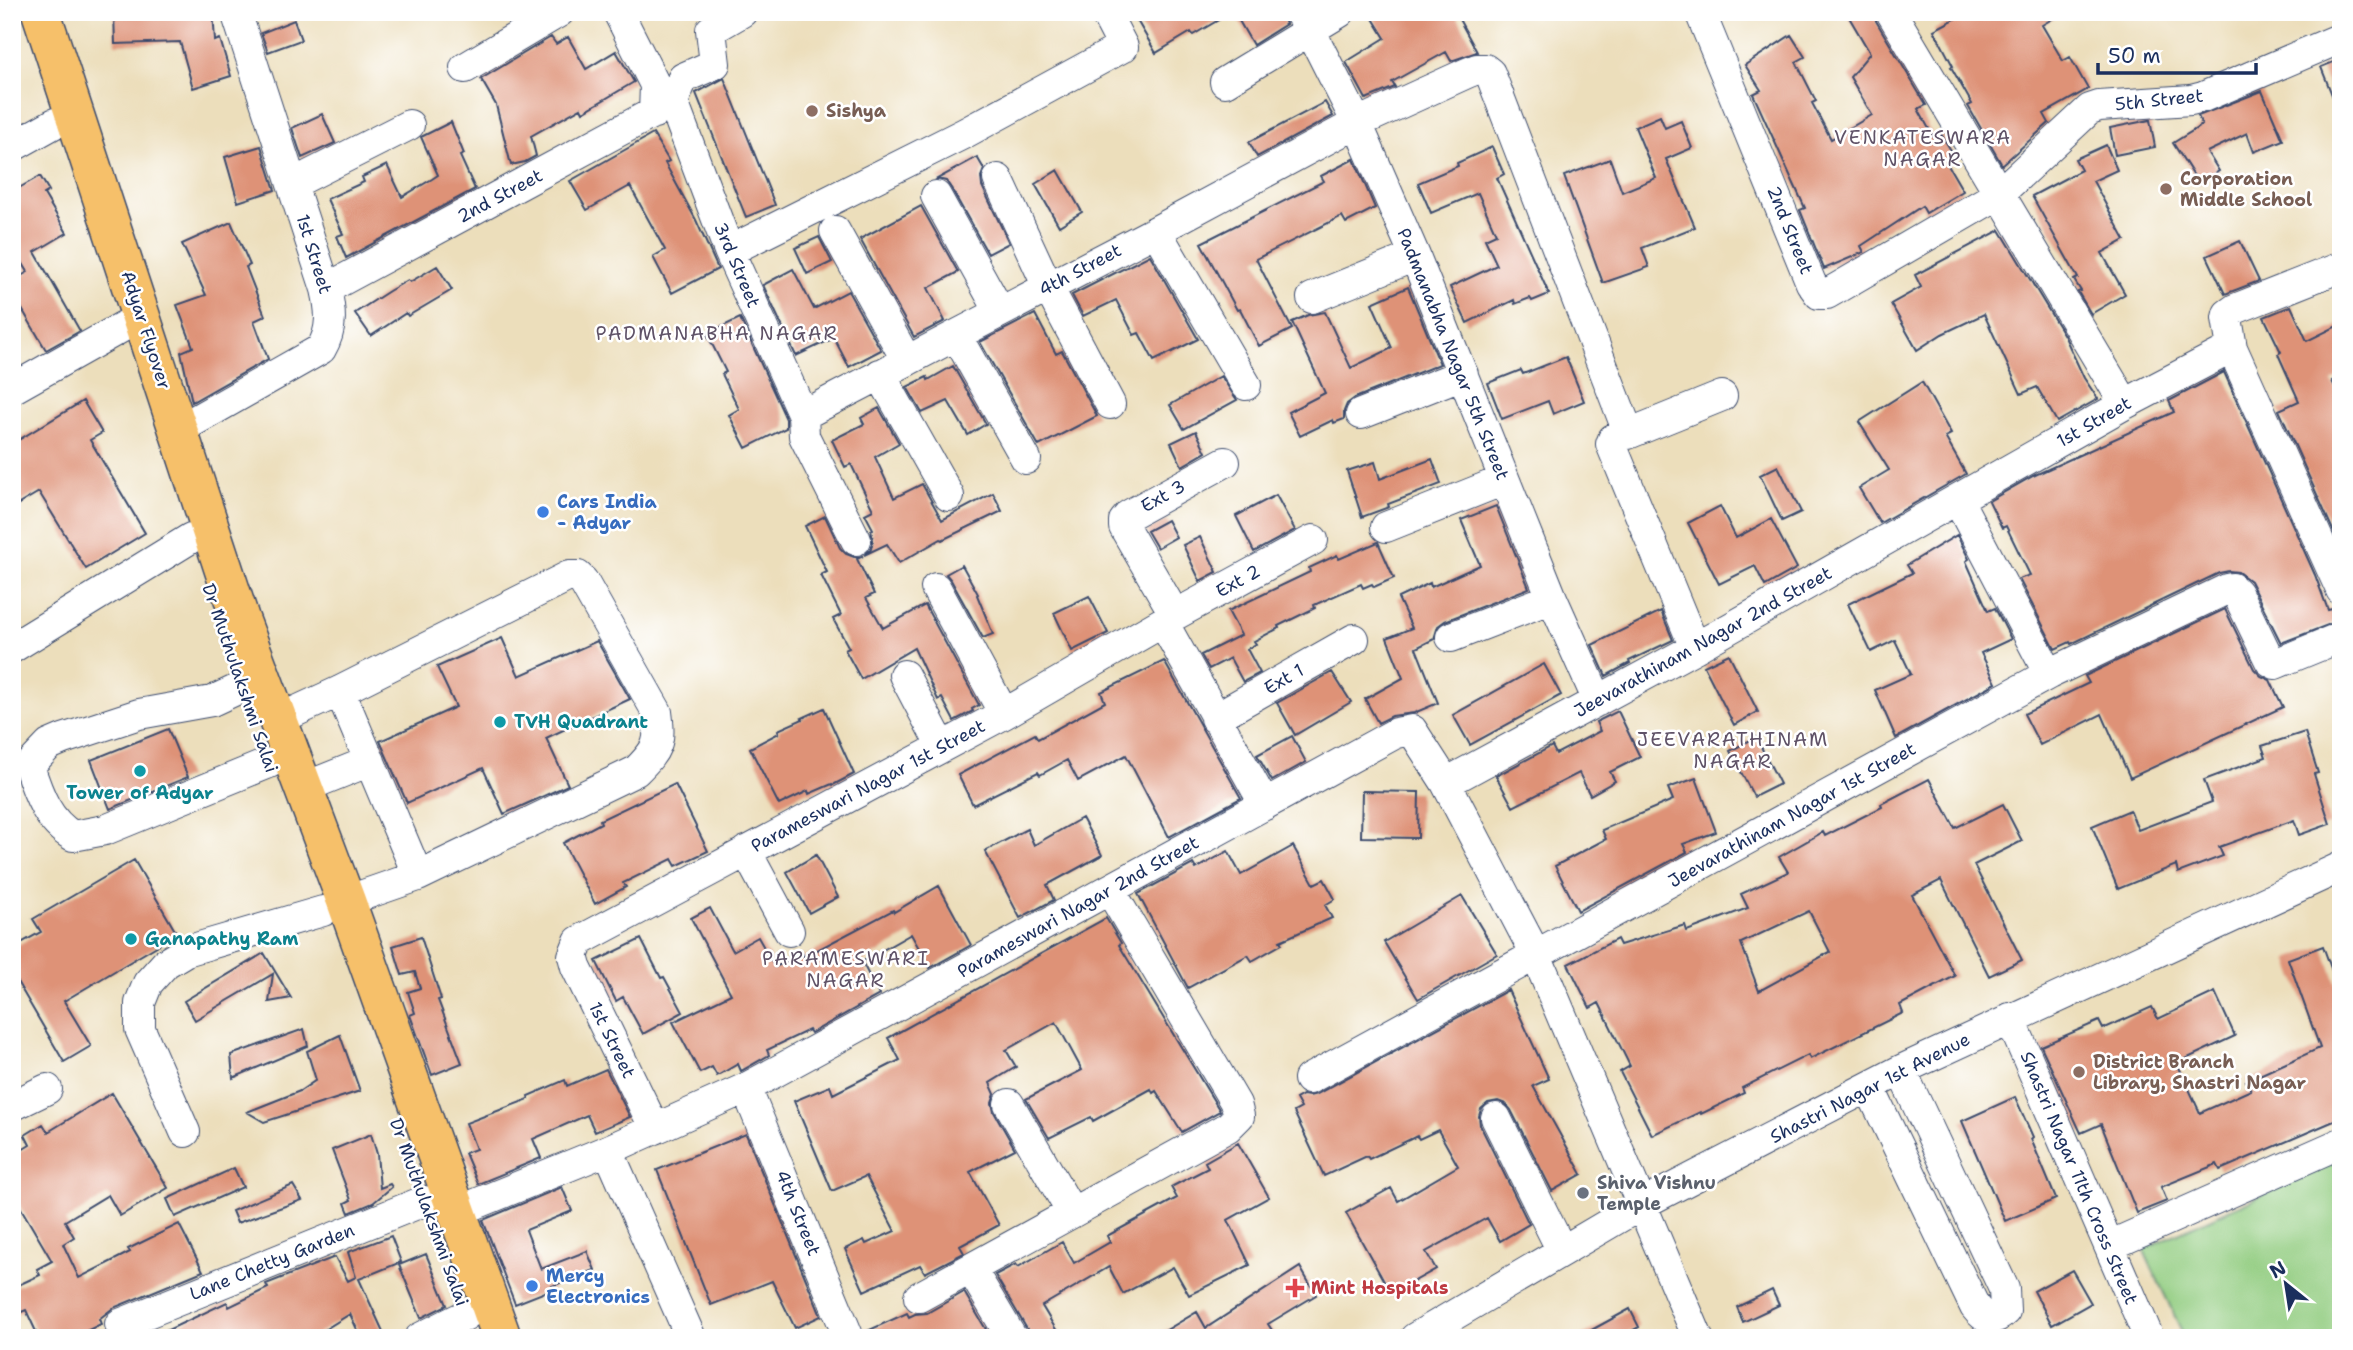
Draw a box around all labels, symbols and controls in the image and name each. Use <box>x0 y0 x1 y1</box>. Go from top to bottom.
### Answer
scale bar <box>2098 32 2255 76</box>
text: 50 m <box>2108 42 2161 70</box>
street label: 5th Street <box>2114 83 2205 117</box>
place label: Sishya <box>826 99 887 123</box>
marker: Sishya <box>804 103 820 119</box>
district label: VENKATESWARA NAGAR <box>1834 125 2012 172</box>
street label: 2nd Street <box>453 163 547 229</box>
place label: Corporation Middle School <box>2180 167 2312 212</box>
marker: Corporation Middle School <box>2158 181 2174 197</box>
street label: 2nd Street <box>1761 182 1819 278</box>
street label: 1st Street <box>290 211 338 297</box>
street label: 3rd Street <box>708 219 766 311</box>
street label: Padmanabha Nagar 5th Street <box>1391 225 1515 484</box>
street label: 4th Street <box>1034 238 1126 302</box>
street label: Adyar Flyover <box>116 268 176 392</box>
district label: PADMANABHA NAGAR <box>595 321 839 346</box>
street label: 1st Street <box>2052 391 2136 453</box>
street label: Ext 3 <box>1137 474 1189 518</box>
place label: Cars India - Adyar <box>557 490 657 535</box>
marker: Cars India - Adyar <box>535 504 551 520</box>
street label: Ext 2 <box>1212 559 1264 603</box>
street label: Jeevarathinam Nagar 2nd Street <box>1570 561 1836 723</box>
street label: Dr Muthulakshmi Salai <box>196 580 284 776</box>
street label: Ext 1 <box>1260 658 1308 700</box>
place label: TVH Quadrant <box>514 710 648 734</box>
marker: TVH Quadrant <box>492 714 508 730</box>
street label: Parameswari Nagar 1st Street <box>747 714 989 858</box>
district label: JEEVARATHINAM NAGAR <box>1637 727 1829 774</box>
street label: Jeevarathinam Nagar 1st Street <box>1664 737 1920 893</box>
marker: Tower of Adyar <box>132 763 148 779</box>
place label: Tower of Adyar <box>66 781 214 805</box>
street label: Parameswari Nagar 2nd Street <box>953 830 1203 984</box>
place label: Ganapathy Ram <box>145 927 299 951</box>
marker: Ganapathy Ram <box>123 931 139 947</box>
district label: PARAMESWARI NAGAR <box>762 946 930 993</box>
street label: 1st Street <box>583 998 641 1082</box>
street label: Shastri Nagar 1st Avenue <box>1766 1027 1974 1149</box>
street label: Shastri Nagar 11th Cross Street <box>2015 1048 2143 1308</box>
place label: District Branch Library, Shastri Nagar <box>2093 1050 2306 1095</box>
marker: District Branch Library, Shastri Nagar <box>2071 1064 2087 1080</box>
street label: Dr Muthulakshmi Salai <box>384 1115 474 1309</box>
street label: 4th Street <box>770 1167 826 1260</box>
place label: Shiva Vishnu Temple <box>1597 1171 1716 1216</box>
marker: Shiva Vishnu Temple <box>1575 1185 1591 1201</box>
street label: Lane Chetty Garden <box>186 1218 358 1306</box>
north arrow <box>2252 1248 2322 1318</box>
text: N <box>2265 1255 2291 1284</box>
place label: Mercy Electronics <box>546 1264 650 1309</box>
place label: Mint Hospitals <box>1311 1276 1448 1300</box>
marker: Mercy Electronics <box>524 1278 540 1294</box>
marker: Mint Hospitals <box>1285 1278 1305 1298</box>

